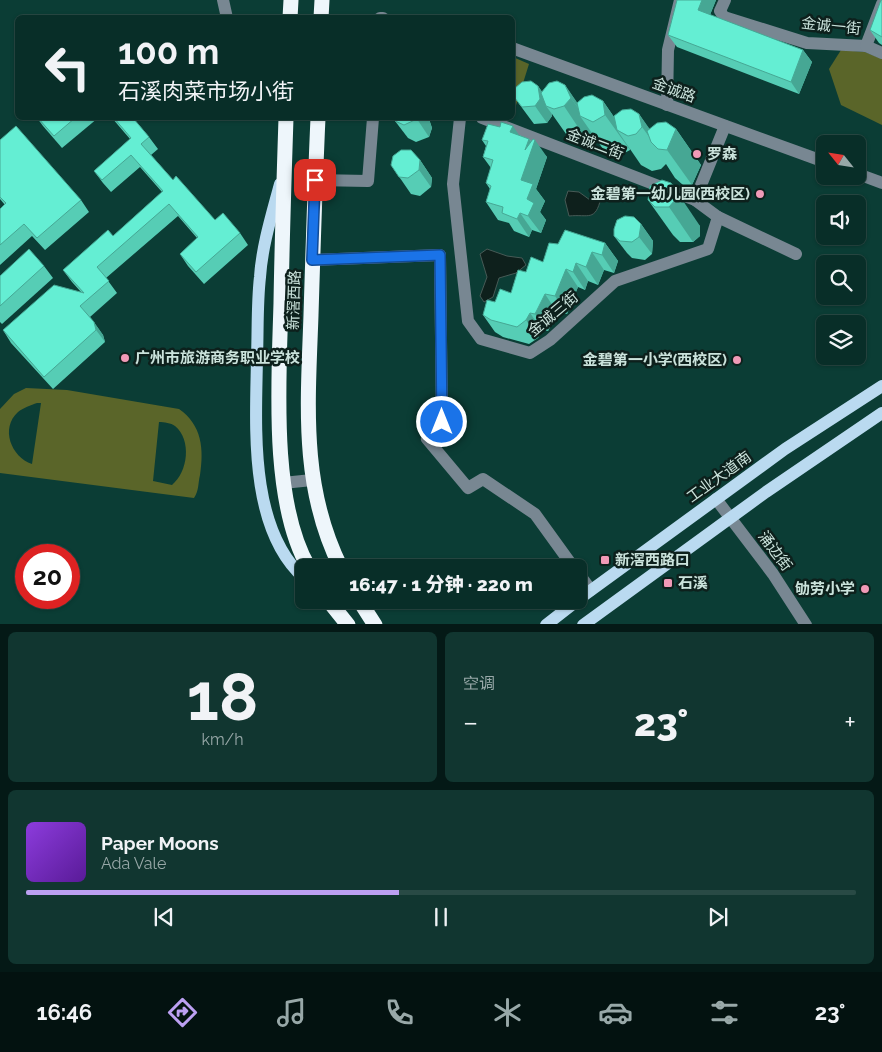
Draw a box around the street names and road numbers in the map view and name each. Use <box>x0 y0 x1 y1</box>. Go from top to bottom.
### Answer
street label: 金诚一街 <box>800 14 862 38</box>
street label: 金诚路 <box>650 74 698 106</box>
street label: 金诚二街 <box>564 125 626 163</box>
street label: 新滘西路 <box>284 270 304 330</box>
street label: 金诚三街 <box>524 288 582 340</box>
street label: 工业大道南 <box>683 448 755 506</box>
street label: 涌边街 <box>754 528 796 574</box>

